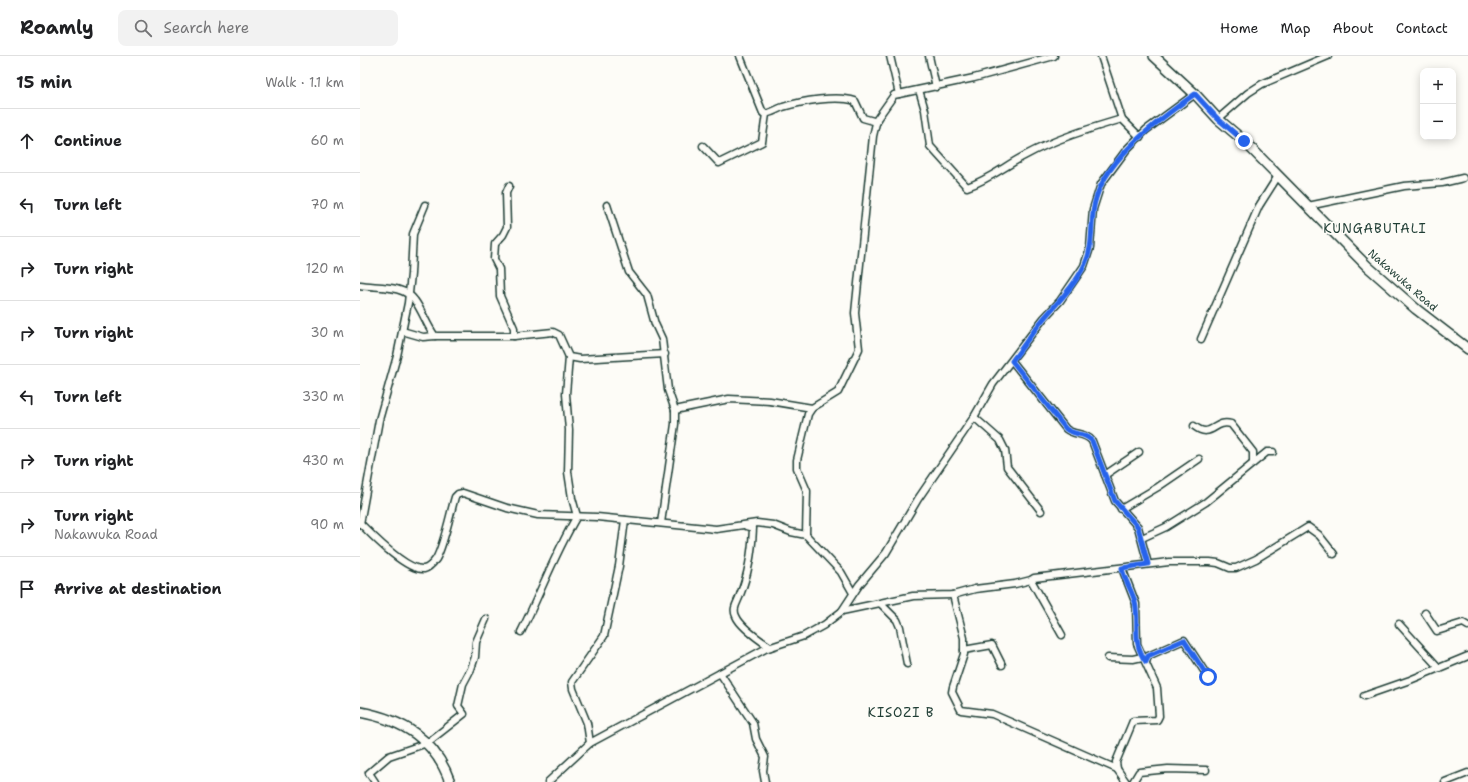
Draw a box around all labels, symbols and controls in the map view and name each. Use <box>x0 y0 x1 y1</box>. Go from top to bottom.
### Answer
search box <box>118 10 398 46</box>
text: Roamly <box>20 15 94 40</box>
icon: search <box>132 17 154 39</box>
text: Search here <box>164 18 249 38</box>
text: Home <box>1220 19 1259 37</box>
text: Map <box>1281 19 1311 37</box>
text: About <box>1333 19 1374 37</box>
text: Contact <box>1396 19 1448 37</box>
map controls <box>1420 68 1456 140</box>
button: + <box>1420 68 1456 104</box>
text: 15 min <box>16 71 72 93</box>
text: Walk · 1.1 km <box>265 74 344 91</box>
button: − <box>1420 104 1456 140</box>
icon: ahead <box>16 130 38 152</box>
text: Continue <box>54 131 122 151</box>
text: 60 m <box>311 132 344 149</box>
route end <box>1235 132 1253 150</box>
icon: left <box>16 194 38 216</box>
text: Turn left <box>54 195 122 215</box>
text: 70 m <box>310 196 344 213</box>
district label: KUNGABUTALI <box>1323 220 1427 237</box>
street label: Nakawuka Road <box>1365 246 1441 315</box>
icon: right <box>16 258 38 280</box>
text: Turn right <box>54 259 134 279</box>
text: 120 m <box>306 260 344 277</box>
icon: right <box>16 322 38 344</box>
text: Turn right <box>54 323 134 343</box>
text: 30 m <box>310 324 344 341</box>
icon: left <box>16 386 38 408</box>
text: Turn left <box>54 387 122 407</box>
text: 330 m <box>302 388 344 405</box>
icon: right <box>16 450 38 472</box>
text: Turn right <box>54 451 134 471</box>
text: 430 m <box>302 452 344 469</box>
text: Turn right <box>54 506 134 526</box>
icon: right <box>16 514 38 536</box>
text: 90 m <box>310 516 344 533</box>
text: Nakawuka Road <box>54 526 158 543</box>
icon: arrive <box>16 578 38 600</box>
text: Arrive at destination <box>54 579 222 599</box>
route start <box>1199 668 1217 686</box>
district label: KISOZI B <box>868 704 935 721</box>

